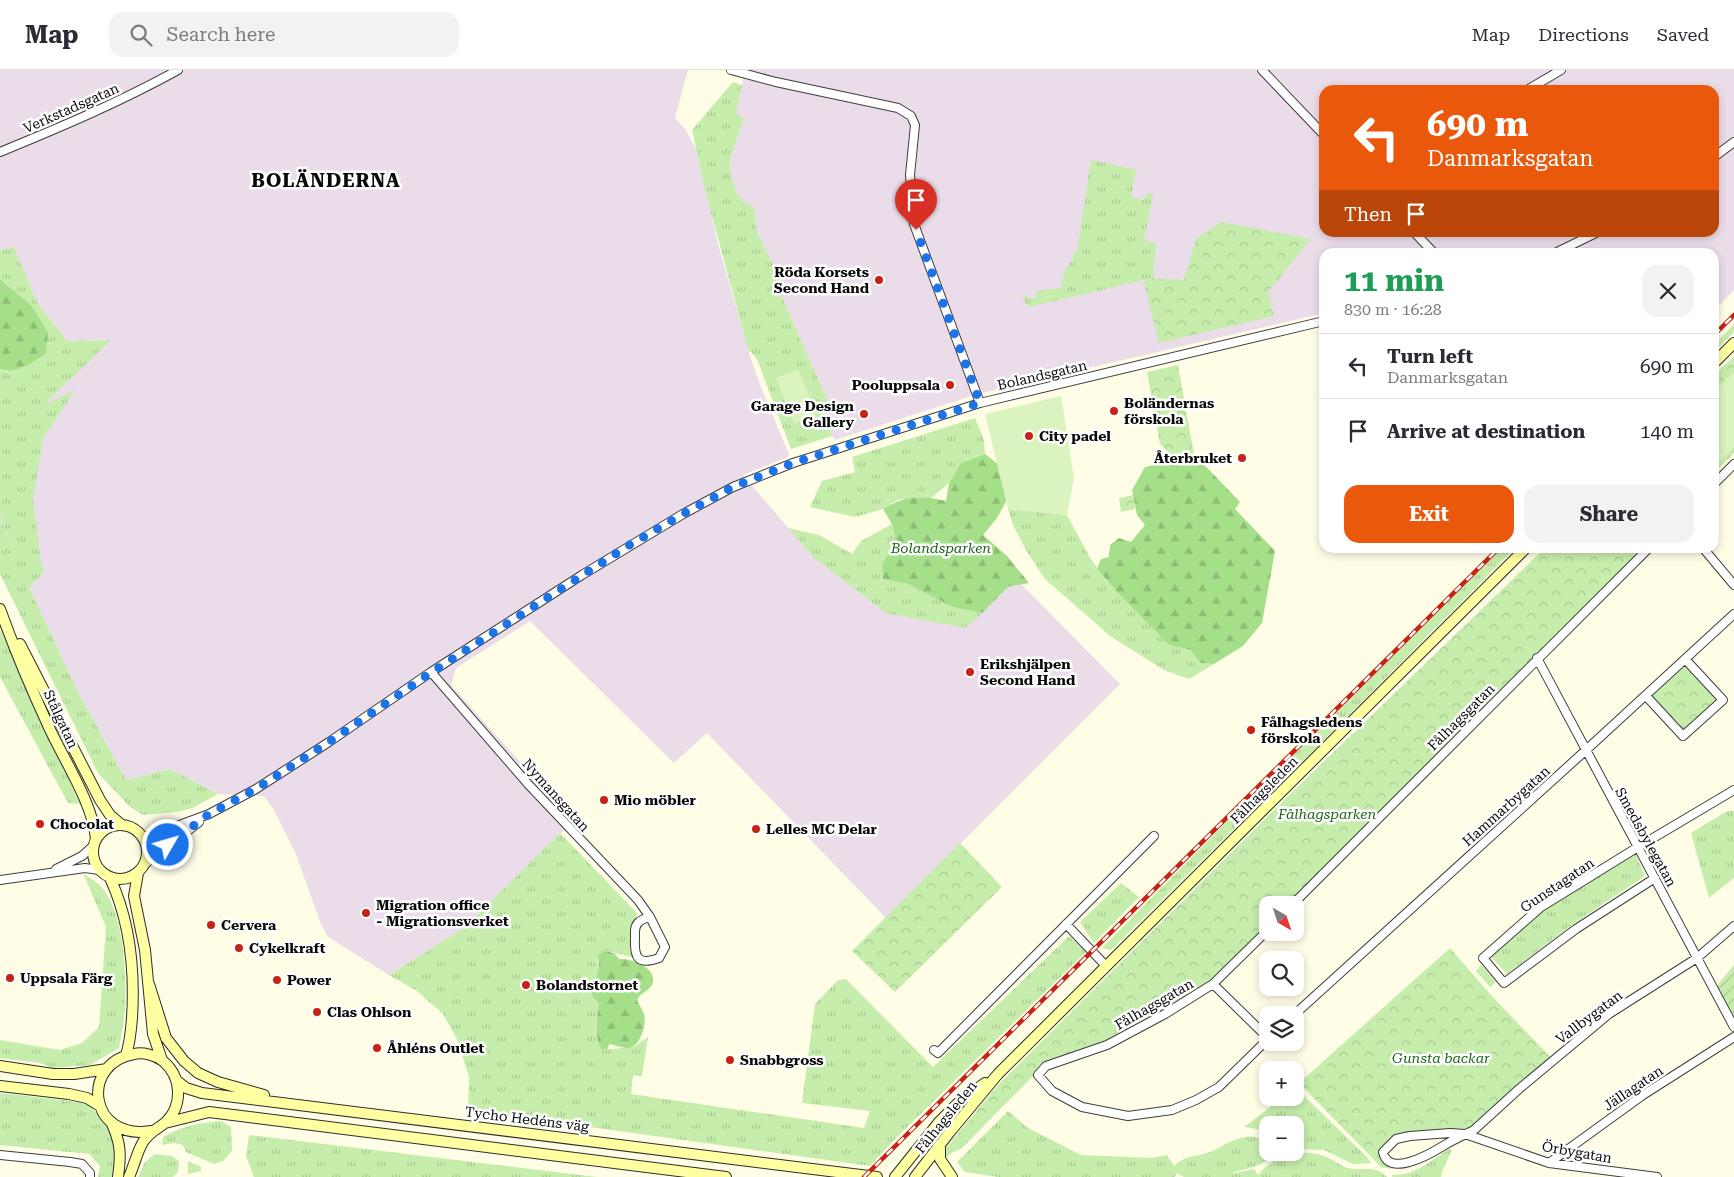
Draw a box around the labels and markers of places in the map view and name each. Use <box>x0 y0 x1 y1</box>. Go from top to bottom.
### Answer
pin <box>895 179 937 230</box>
place label: Röda Korsets Second Hand <box>774 264 870 296</box>
marker: Röda Korsets Second Hand <box>873 274 885 286</box>
place label: Pooluppsala <box>852 377 941 393</box>
marker: Pooluppsala <box>944 379 956 391</box>
place label: Boländernas förskola <box>1124 395 1214 427</box>
place label: Garage Design Gallery <box>751 398 855 430</box>
marker: Boländernas förskola <box>1108 405 1120 417</box>
marker: Garage Design Gallery <box>858 408 870 420</box>
place label: City padel <box>1039 428 1111 444</box>
marker: City padel <box>1023 430 1035 442</box>
place label: Återbruket <box>1154 450 1232 466</box>
marker: Återbruket <box>1236 452 1248 464</box>
place label: Erikshjälpen Second Hand <box>980 656 1076 688</box>
marker: Erikshjälpen Second Hand <box>964 666 976 678</box>
place label: Fålhagsledens förskola <box>1261 714 1362 746</box>
marker: Fålhagsledens förskola <box>1245 724 1257 736</box>
place label: Mio möbler <box>614 792 696 808</box>
marker: Mio möbler <box>598 794 610 806</box>
place label: Chocolat <box>50 816 114 832</box>
marker: Chocolat <box>34 818 46 830</box>
place label: Lelles MC Delar <box>766 821 878 837</box>
marker: Lelles MC Delar <box>750 823 762 835</box>
place label: Migration office - Migrationsverket <box>376 897 509 929</box>
marker: Migration office - Migrationsverket <box>360 907 372 919</box>
place label: Cervera <box>221 917 277 933</box>
marker: Cervera <box>205 919 217 931</box>
place label: Cykelkraft <box>249 940 326 956</box>
marker: Cykelkraft <box>233 942 245 954</box>
place label: Uppsala Färg <box>20 970 113 986</box>
marker: Uppsala Färg <box>4 972 16 984</box>
place label: Power <box>287 972 332 988</box>
marker: Power <box>271 974 283 986</box>
place label: Bolandstornet <box>536 977 638 993</box>
marker: Bolandstornet <box>520 979 532 991</box>
place label: Clas Ohlson <box>327 1004 412 1020</box>
marker: Clas Ohlson <box>311 1006 323 1018</box>
place label: Åhléns Outlet <box>387 1040 484 1056</box>
marker: Åhléns Outlet <box>371 1042 383 1054</box>
place label: Snabbgross <box>740 1052 824 1068</box>
marker: Snabbgross <box>724 1054 736 1066</box>

